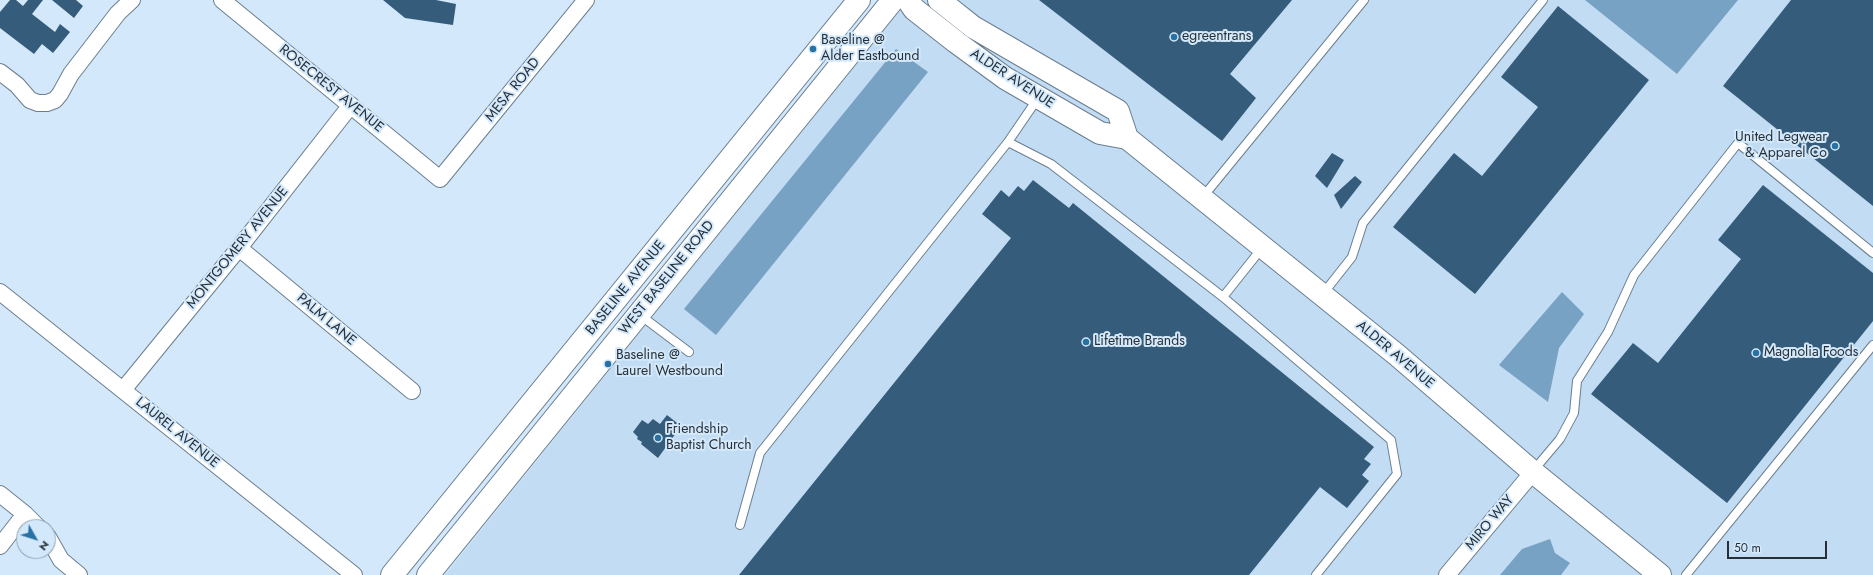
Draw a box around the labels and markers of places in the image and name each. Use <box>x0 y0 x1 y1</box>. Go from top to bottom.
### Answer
place label: egreentrans <box>1182 29 1251 45</box>
marker: egreentrans <box>1169 32 1179 42</box>
place label: Baseline @ Alder Eastbound <box>821 33 919 66</box>
marker: Baseline @ Alder Eastbound <box>808 44 818 54</box>
place label: United Legwear & Apparel Co <box>1735 130 1827 162</box>
marker: United Legwear & Apparel Co <box>1830 141 1840 151</box>
place label: Lifetime Brands <box>1094 334 1185 350</box>
marker: Lifetime Brands <box>1081 337 1091 347</box>
place label: Magnolia Foods <box>1764 345 1858 361</box>
place label: Baseline @ Laurel Westbound <box>616 348 723 380</box>
marker: Magnolia Foods <box>1751 348 1761 358</box>
marker: Baseline @ Laurel Westbound <box>603 359 613 369</box>
place label: Friendship Baptist Church <box>666 422 752 454</box>
marker: Friendship Baptist Church <box>653 433 663 443</box>

